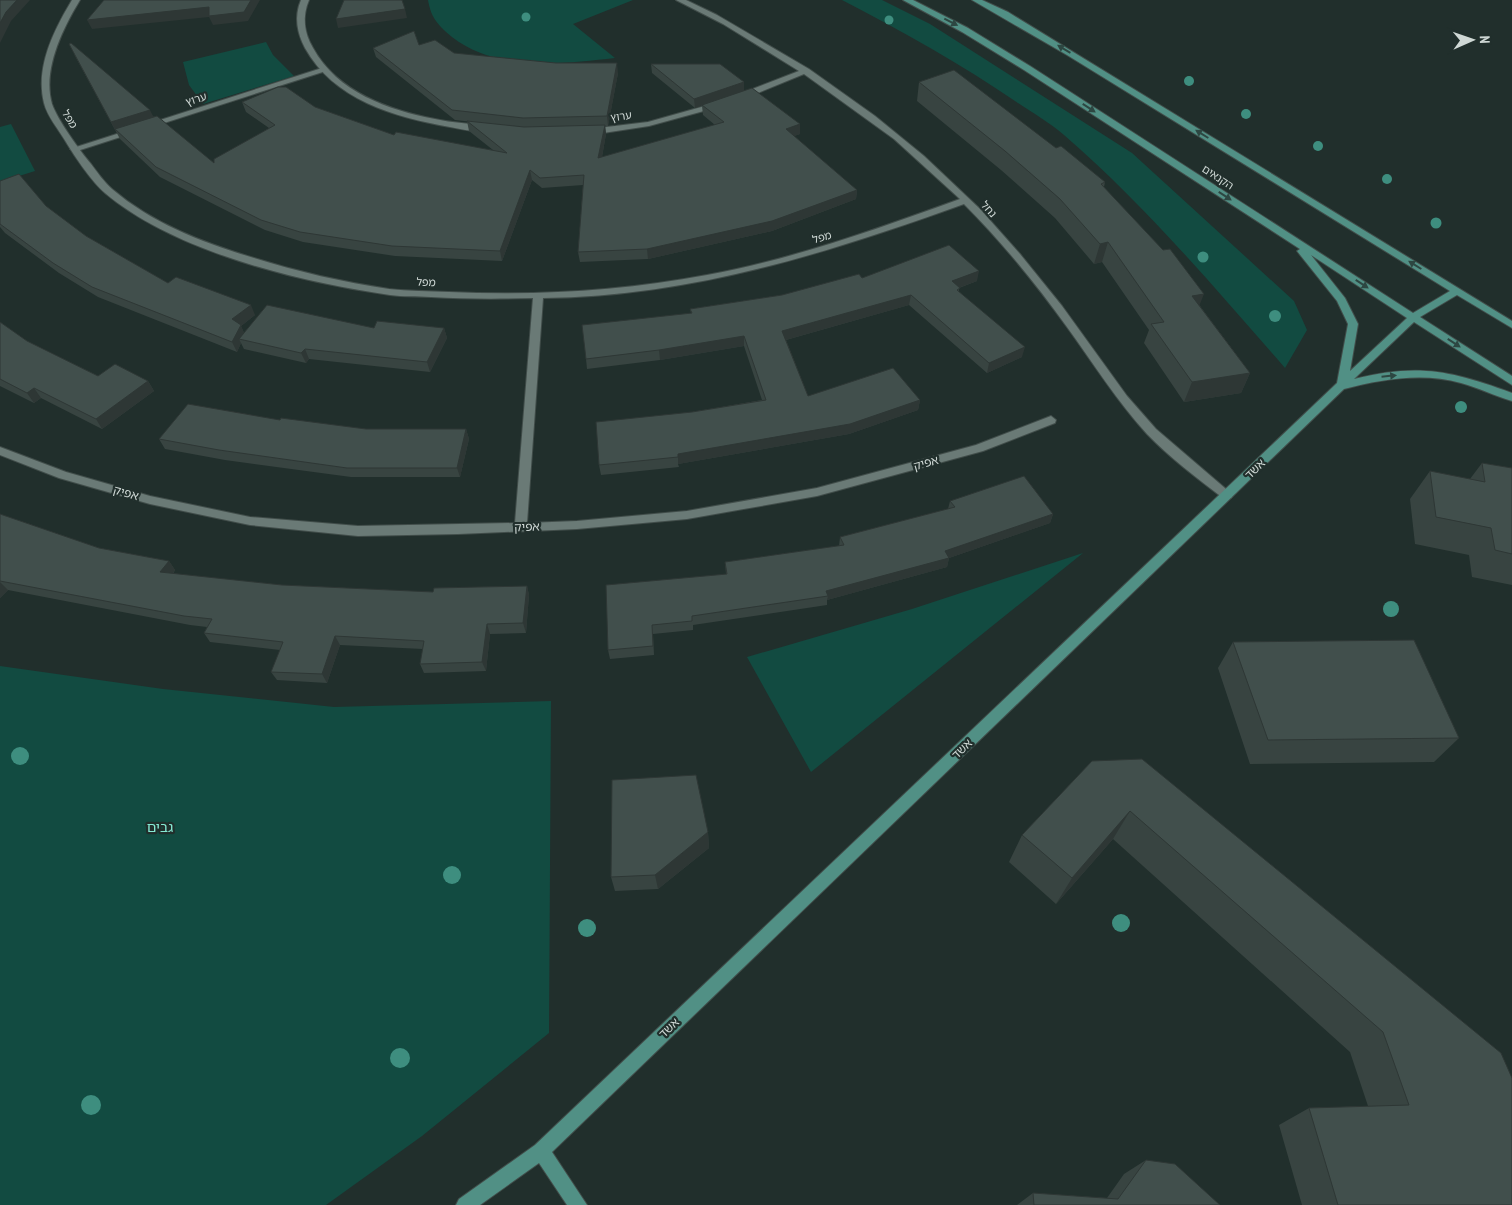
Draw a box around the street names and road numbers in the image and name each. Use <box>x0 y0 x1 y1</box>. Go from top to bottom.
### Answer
street label: ערוץ <box>184 89 208 109</box>
street label: מפל <box>59 107 81 131</box>
street label: ערוץ <box>609 108 633 124</box>
street label: הקנאים <box>1199 162 1237 192</box>
street label: נחל <box>978 198 1000 220</box>
street label: מפל <box>811 228 833 246</box>
street label: מפל <box>416 275 436 289</box>
street label: אפיק <box>911 452 941 473</box>
street label: אשד <box>1241 455 1268 482</box>
street label: אפיק <box>112 482 141 503</box>
street label: אפיק <box>514 519 540 534</box>
street label: אשד <box>948 735 975 762</box>
street label: אשד <box>655 1014 682 1041</box>

